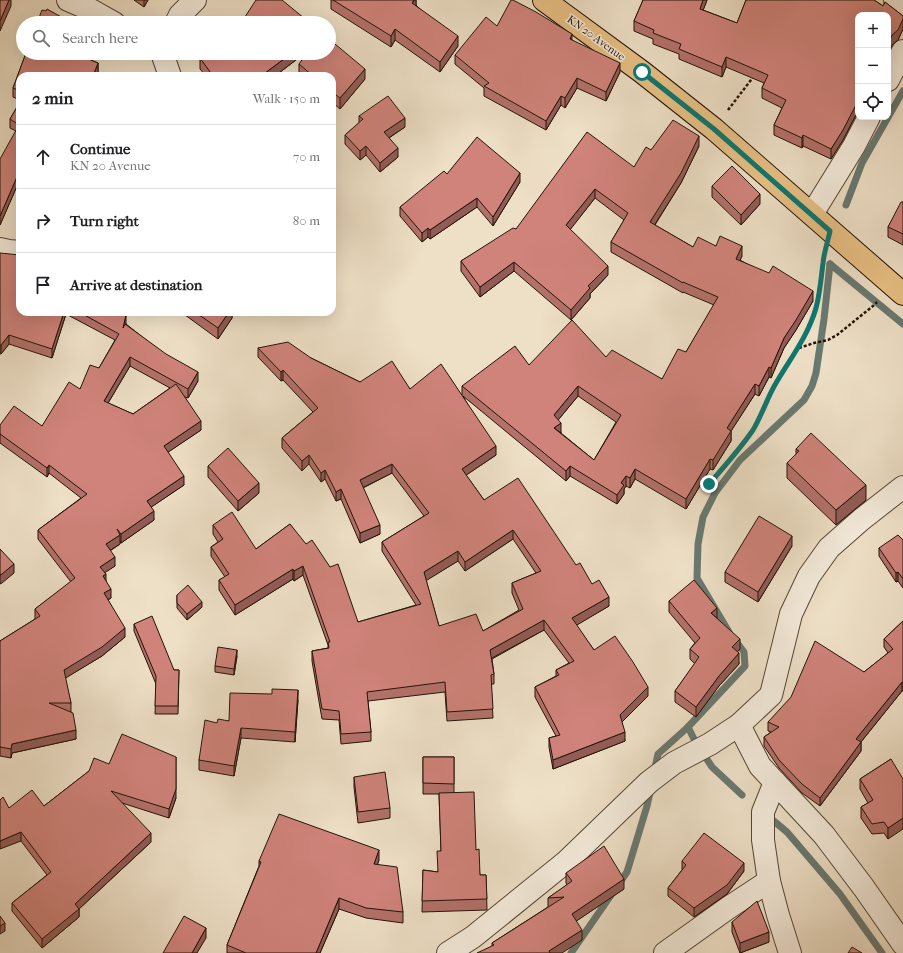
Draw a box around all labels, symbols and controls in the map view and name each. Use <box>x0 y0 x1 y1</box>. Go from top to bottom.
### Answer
map controls <box>855 12 891 120</box>
button: + <box>855 12 891 48</box>
street label: KN 20 Avenue <box>565 13 628 64</box>
search box <box>16 16 336 60</box>
icon: search <box>30 27 52 49</box>
text: Search here <box>62 29 138 47</box>
button: − <box>855 48 891 84</box>
route start <box>633 63 651 81</box>
button: locate <box>855 84 891 120</box>
text: 2 min <box>32 88 73 108</box>
text: Walk · 150 m <box>253 91 320 106</box>
text: Continue <box>70 140 130 158</box>
icon: ahead <box>32 146 54 168</box>
text: 70 m <box>293 149 320 164</box>
text: KN 20 Avenue <box>70 158 151 173</box>
icon: right <box>32 210 54 232</box>
text: Turn right <box>70 212 139 230</box>
text: 80 m <box>293 213 320 228</box>
icon: arrive <box>32 274 54 296</box>
text: Arrive at destination <box>70 276 202 294</box>
route end <box>700 475 718 493</box>

